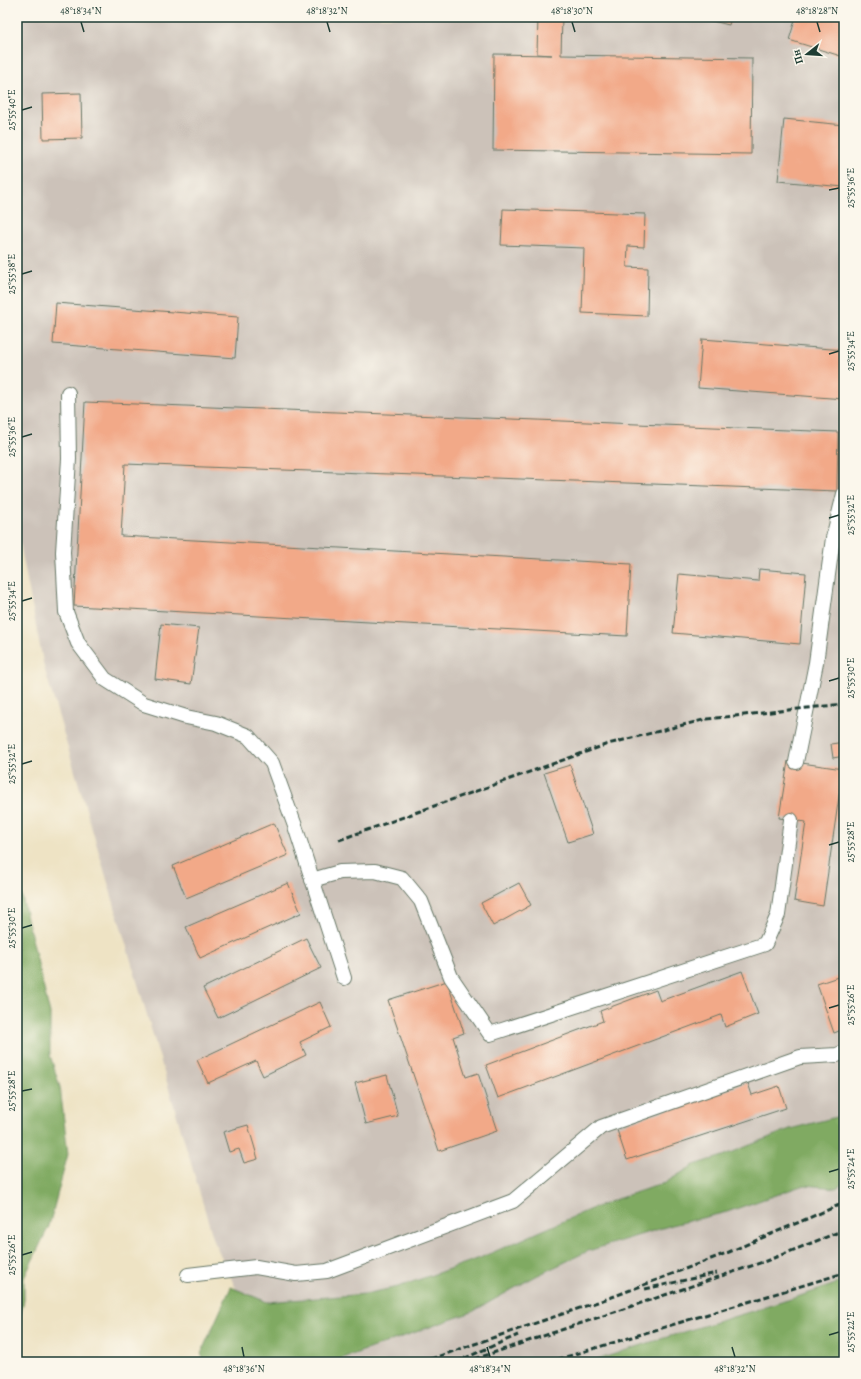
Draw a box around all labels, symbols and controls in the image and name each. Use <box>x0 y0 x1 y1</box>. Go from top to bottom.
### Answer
text: 48°18'34"N <box>60 4 102 17</box>
text: 48°18'32"N <box>306 4 348 17</box>
text: 48°18'30"N <box>551 4 593 17</box>
text: 48°18'28"N <box>796 4 838 17</box>
north arrow <box>787 34 827 74</box>
text: Пн <box>788 47 807 66</box>
text: 25°55'40"E <box>5 89 18 131</box>
text: 25°55'36"E <box>844 168 857 208</box>
text: 25°55'38"E <box>5 254 18 294</box>
text: 25°55'34"E <box>844 331 857 371</box>
text: 25°55'36"E <box>5 417 18 457</box>
text: 25°55'32"E <box>844 495 857 535</box>
text: 25°55'34"E <box>5 581 18 621</box>
text: 25°55'30"E <box>844 658 857 698</box>
text: 25°55'32"E <box>5 744 18 784</box>
text: 25°55'28"E <box>844 821 857 862</box>
text: 25°55'30"E <box>5 908 18 948</box>
text: 25°55'26"E <box>844 985 857 1025</box>
text: 25°55'28"E <box>5 1070 18 1111</box>
text: 25°55'24"E <box>844 1149 857 1189</box>
text: 25°55'26"E <box>5 1235 18 1275</box>
text: 25°55'22"E <box>844 1312 857 1352</box>
text: 48°18'36"N <box>223 1362 265 1375</box>
text: 48°18'34"N <box>469 1362 511 1375</box>
text: 48°18'32"N <box>714 1362 756 1375</box>

